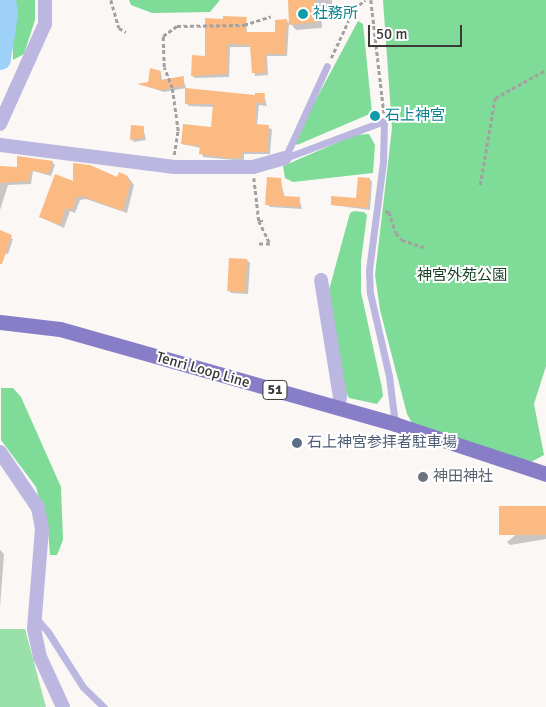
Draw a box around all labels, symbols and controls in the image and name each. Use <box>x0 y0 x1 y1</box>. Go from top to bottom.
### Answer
place label: 社務所 <box>313 5 358 23</box>
marker: 社務所 <box>297 8 309 20</box>
scale bar <box>371 15 465 47</box>
text: 50 m <box>376 25 407 43</box>
place label: 石上神宮 <box>385 107 445 125</box>
marker: 石上神宮 <box>369 110 381 122</box>
park label: 神宮外苑公園 <box>417 267 507 285</box>
street label: Tenri Loop Line <box>154 348 252 392</box>
road number: 51 <box>261 378 289 402</box>
place label: 石上神宮参拝者駐車場 <box>307 434 457 452</box>
marker: 石上神宮参拝者駐車場 <box>291 437 303 449</box>
place label: 神田神社 <box>433 468 493 486</box>
marker: 神田神社 <box>417 471 429 483</box>

